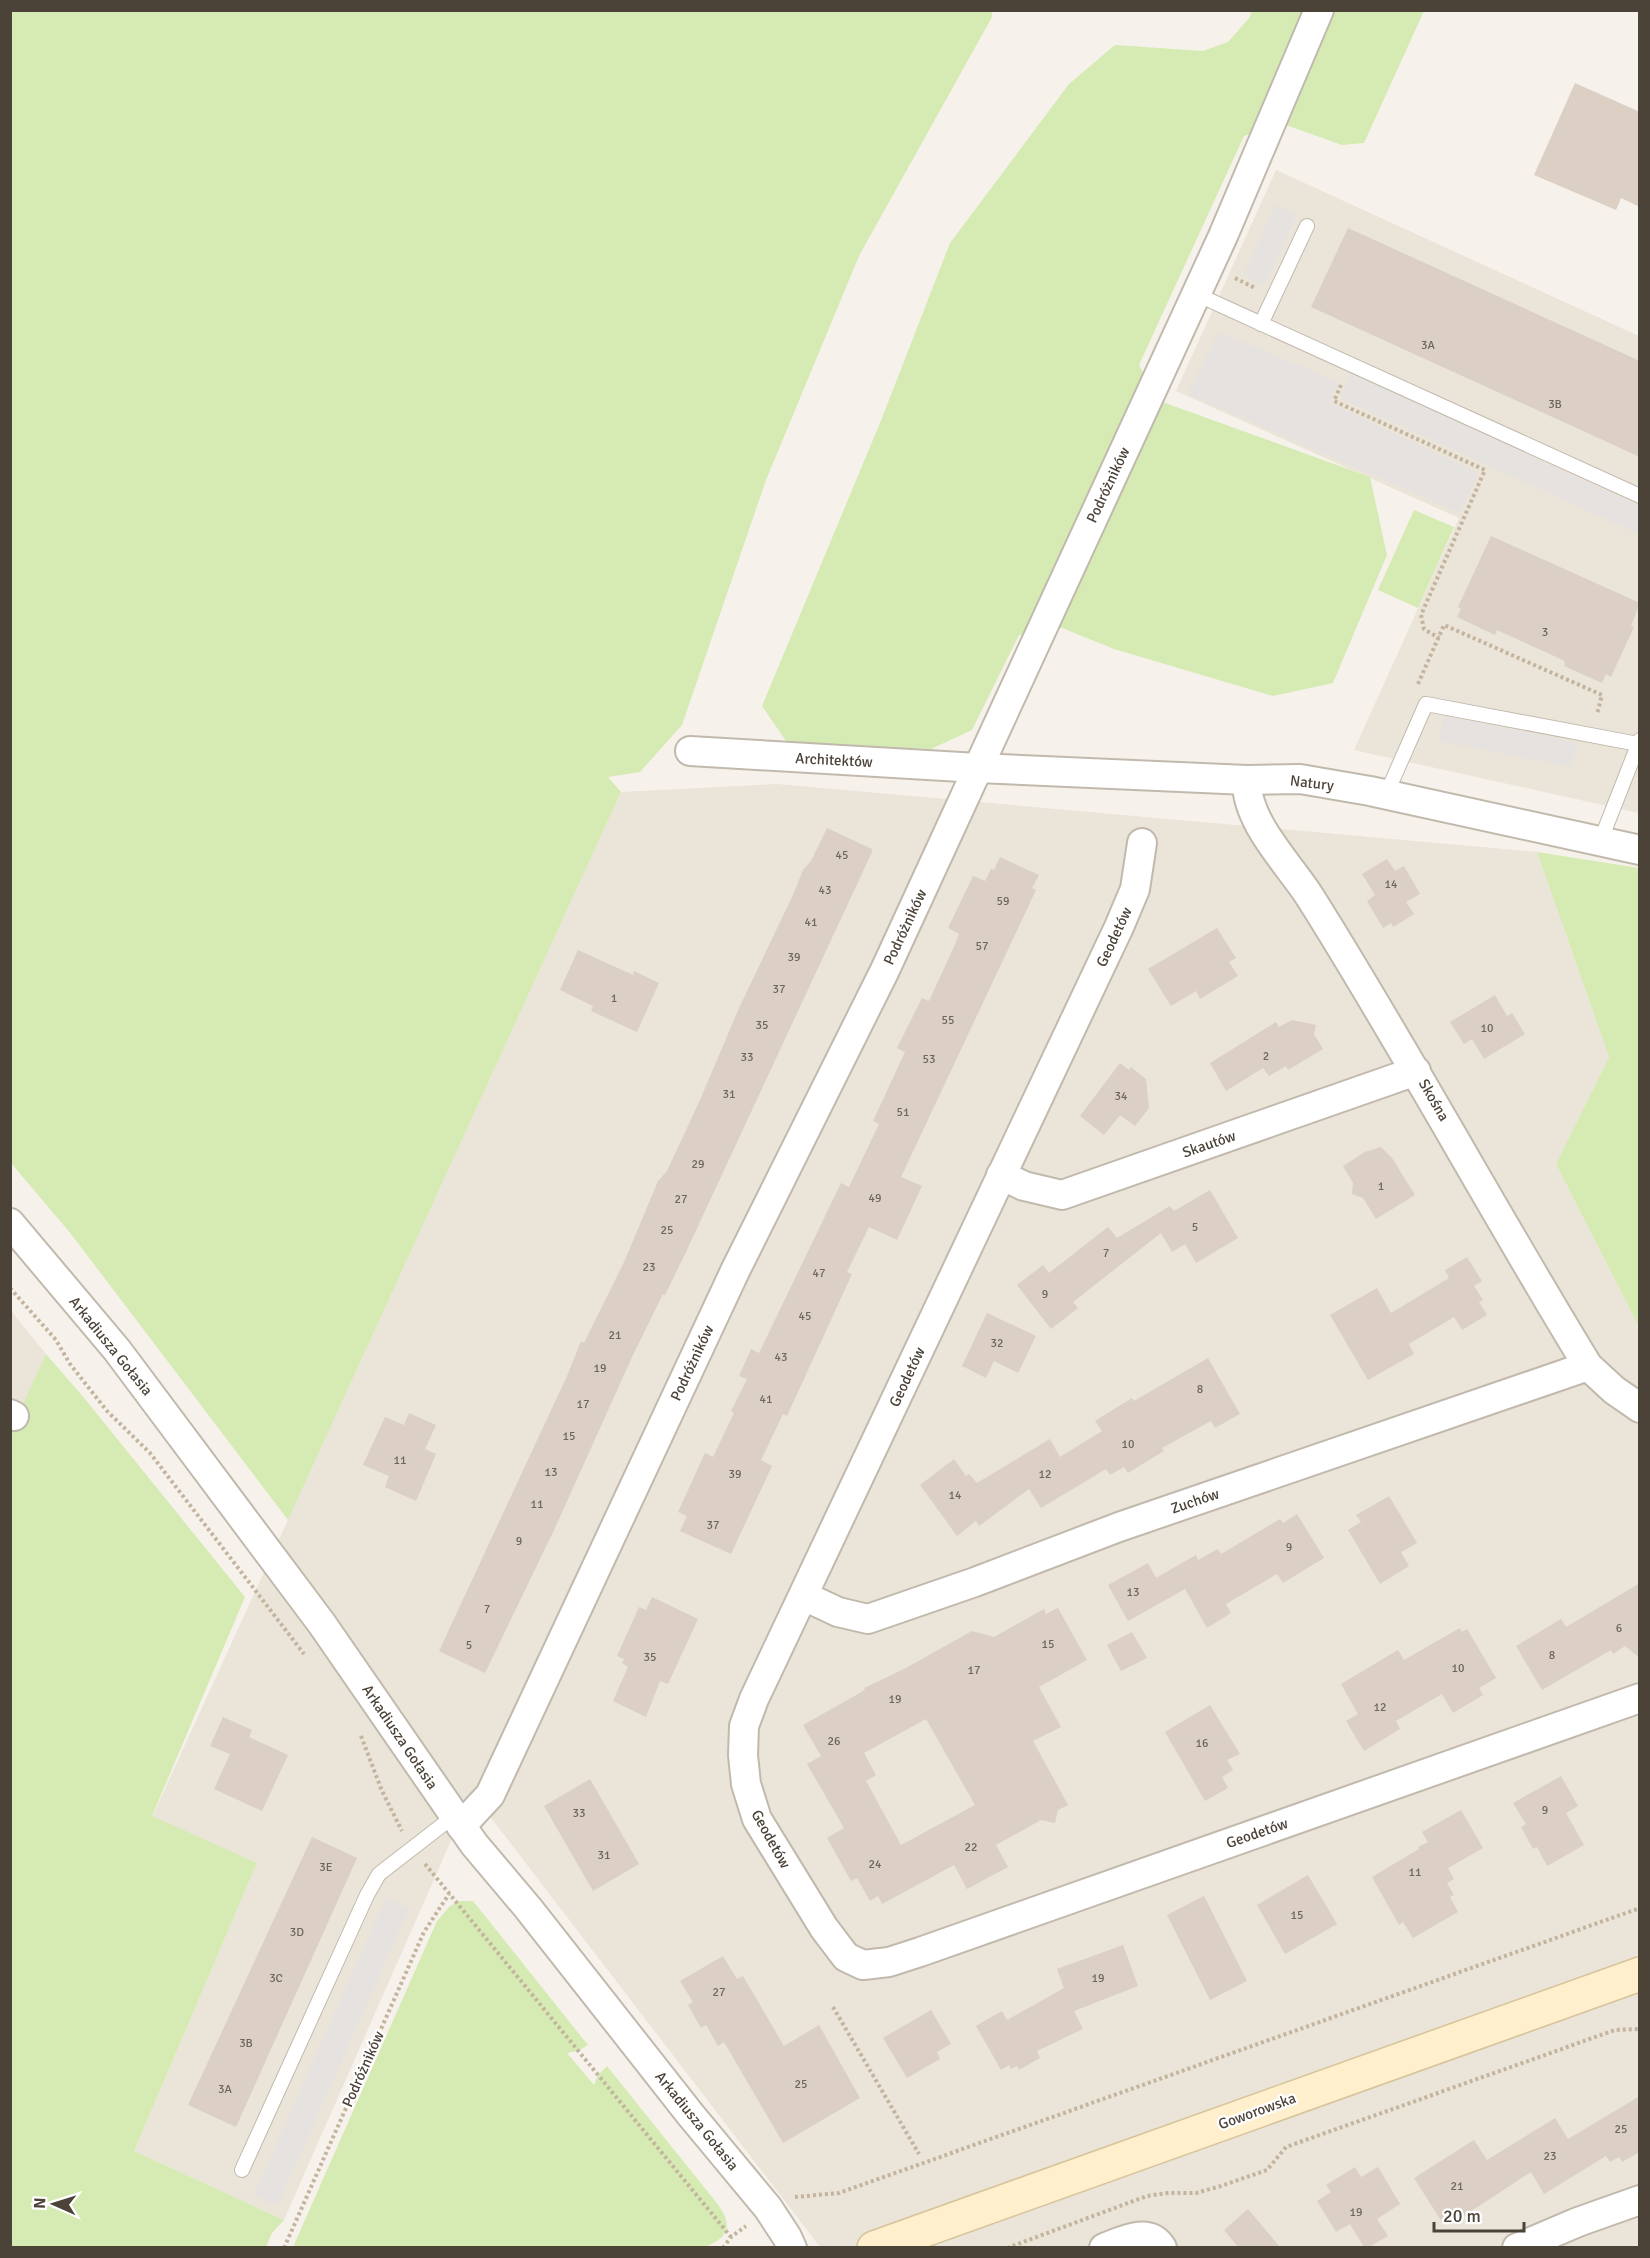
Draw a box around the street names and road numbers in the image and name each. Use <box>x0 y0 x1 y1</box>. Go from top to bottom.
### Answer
street label: Podróżników <box>1083 444 1133 526</box>
street label: Architektów <box>795 749 873 771</box>
street label: Natury <box>1289 771 1335 795</box>
street label: Podróżników <box>880 886 930 968</box>
street label: Geodetów <box>1092 904 1136 970</box>
street label: Skośna <box>1415 1076 1453 1124</box>
street label: Skautów <box>1180 1126 1238 1162</box>
street label: Arkadiusza Gołasia <box>65 1293 157 1399</box>
street label: Podróżników <box>667 1322 717 1404</box>
street label: Geodetów <box>885 1344 929 1410</box>
street label: Zuchów <box>1168 1484 1222 1518</box>
street label: Arkadiusza Gołasia <box>358 1681 442 1793</box>
street label: Geodetów <box>748 1807 794 1871</box>
street label: Geodetów <box>1224 1814 1290 1852</box>
street label: Podróżników <box>338 2028 388 2110</box>
street label: Arkadiusza Gołasia <box>651 2068 743 2174</box>
street label: Goworowska <box>1216 2089 1298 2133</box>

